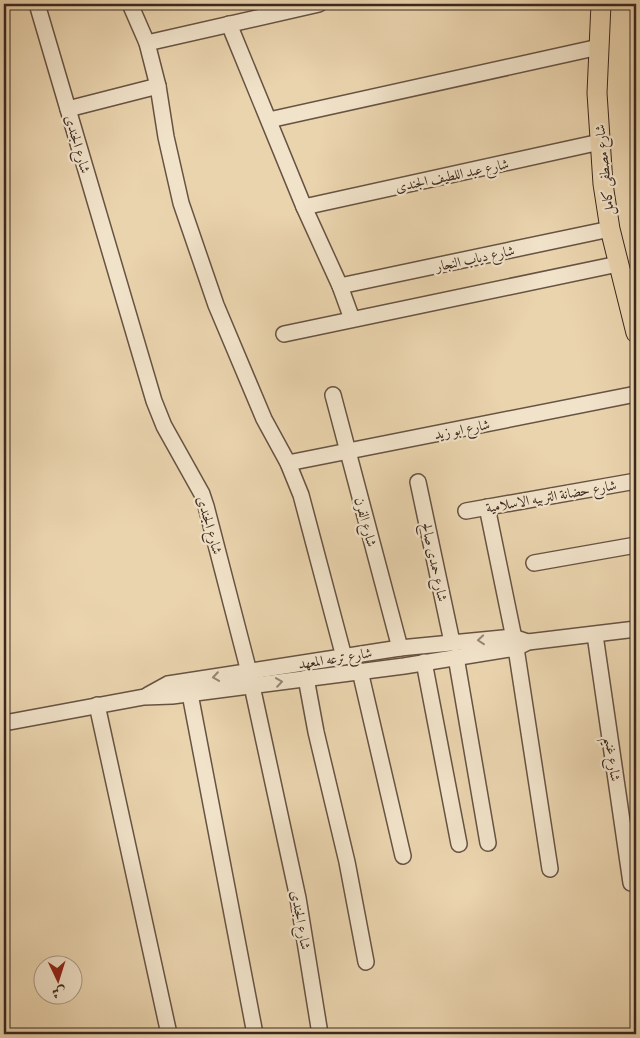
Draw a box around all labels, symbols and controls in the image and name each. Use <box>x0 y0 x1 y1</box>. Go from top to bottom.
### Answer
street label: شارع الجندى <box>58 113 94 176</box>
street label: شارع مصطفى كامل <box>591 123 621 216</box>
street label: شارع عبد اللطيف الجندى <box>394 155 511 199</box>
street label: شارع دياب النجار <box>432 242 517 278</box>
street label: شارع ابو زيد <box>433 416 492 446</box>
street label: شارع حضانة التربيه الاسلامية <box>484 477 618 519</box>
street label: شارع الجندى <box>190 494 226 557</box>
street label: شارع الفرن <box>348 495 380 550</box>
street label: شارع حمدى صالح <box>414 521 451 604</box>
one-way arrow <box>476 634 484 645</box>
street label: شارع ترعه المعهد <box>297 644 374 676</box>
one-way arrow <box>211 671 219 682</box>
one-way arrow <box>276 677 284 688</box>
street label: شارع غنيم <box>596 736 624 783</box>
street label: شارع الجندى <box>284 889 314 952</box>
north arrow <box>32 956 82 1006</box>
text: ش <box>51 982 66 1001</box>

